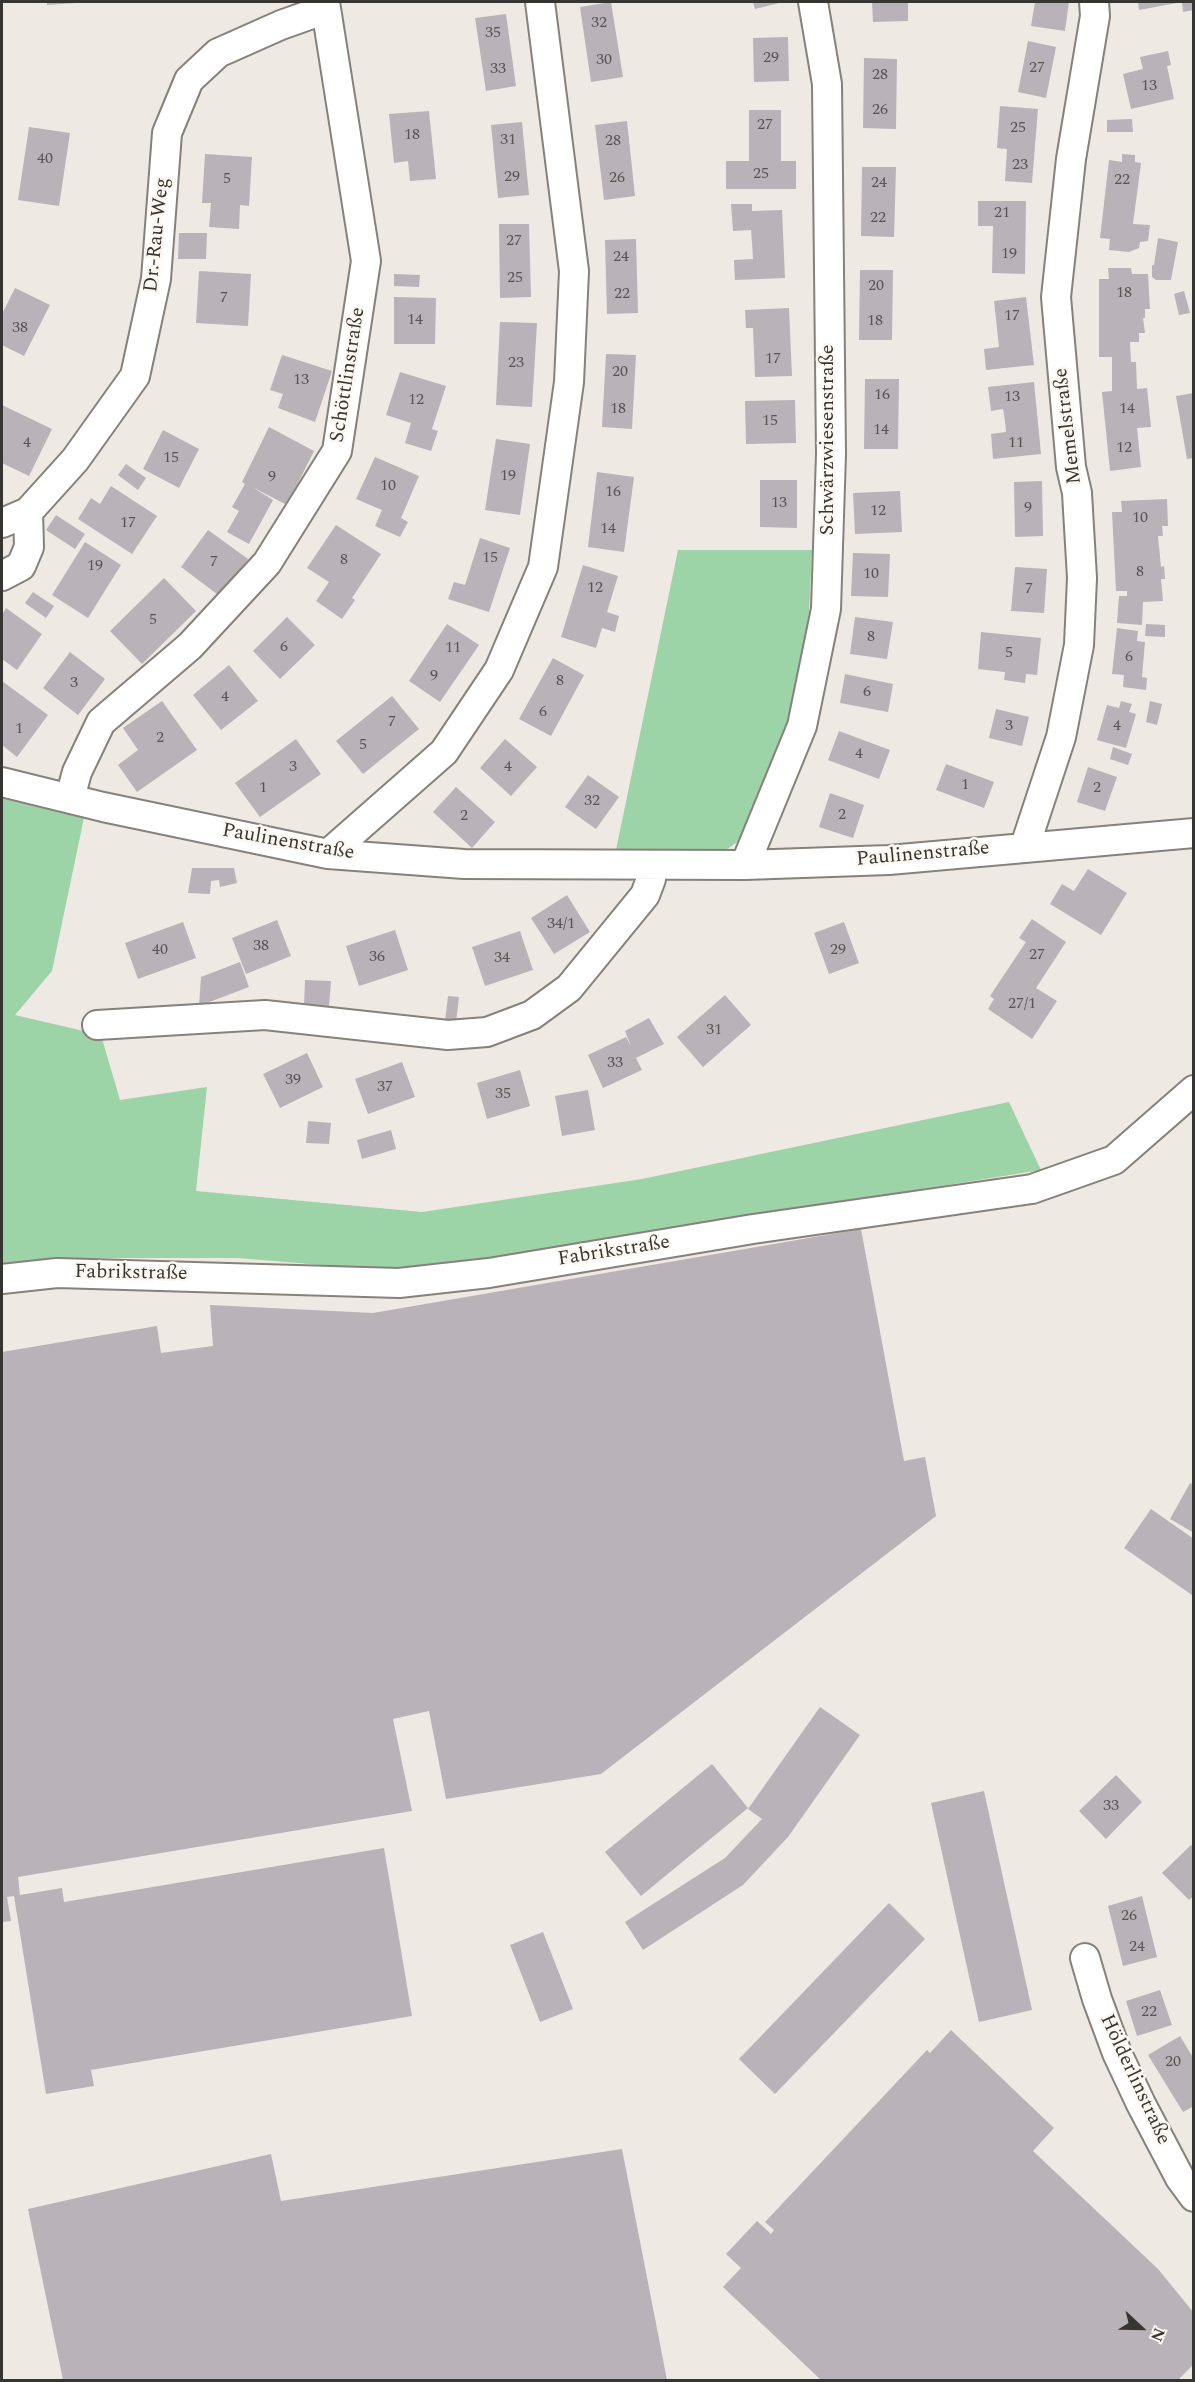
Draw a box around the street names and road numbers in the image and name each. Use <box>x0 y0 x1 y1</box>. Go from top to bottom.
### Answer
street label: Dr.-Rau-Weg <box>140 177 176 293</box>
street label: Schöttlinstraße <box>326 306 372 444</box>
street label: Schwärzwiesenstraße <box>817 345 841 535</box>
street label: Memelstraße <box>1050 366 1088 486</box>
street label: Paulinenstraße <box>220 820 356 866</box>
street label: Paulinenstraße <box>855 837 991 873</box>
street label: Fabrikstraße <box>556 1231 672 1273</box>
street label: Fabrikstraße <box>74 1261 188 1287</box>
street label: Hölderlinstraße <box>1093 2011 1175 2149</box>

